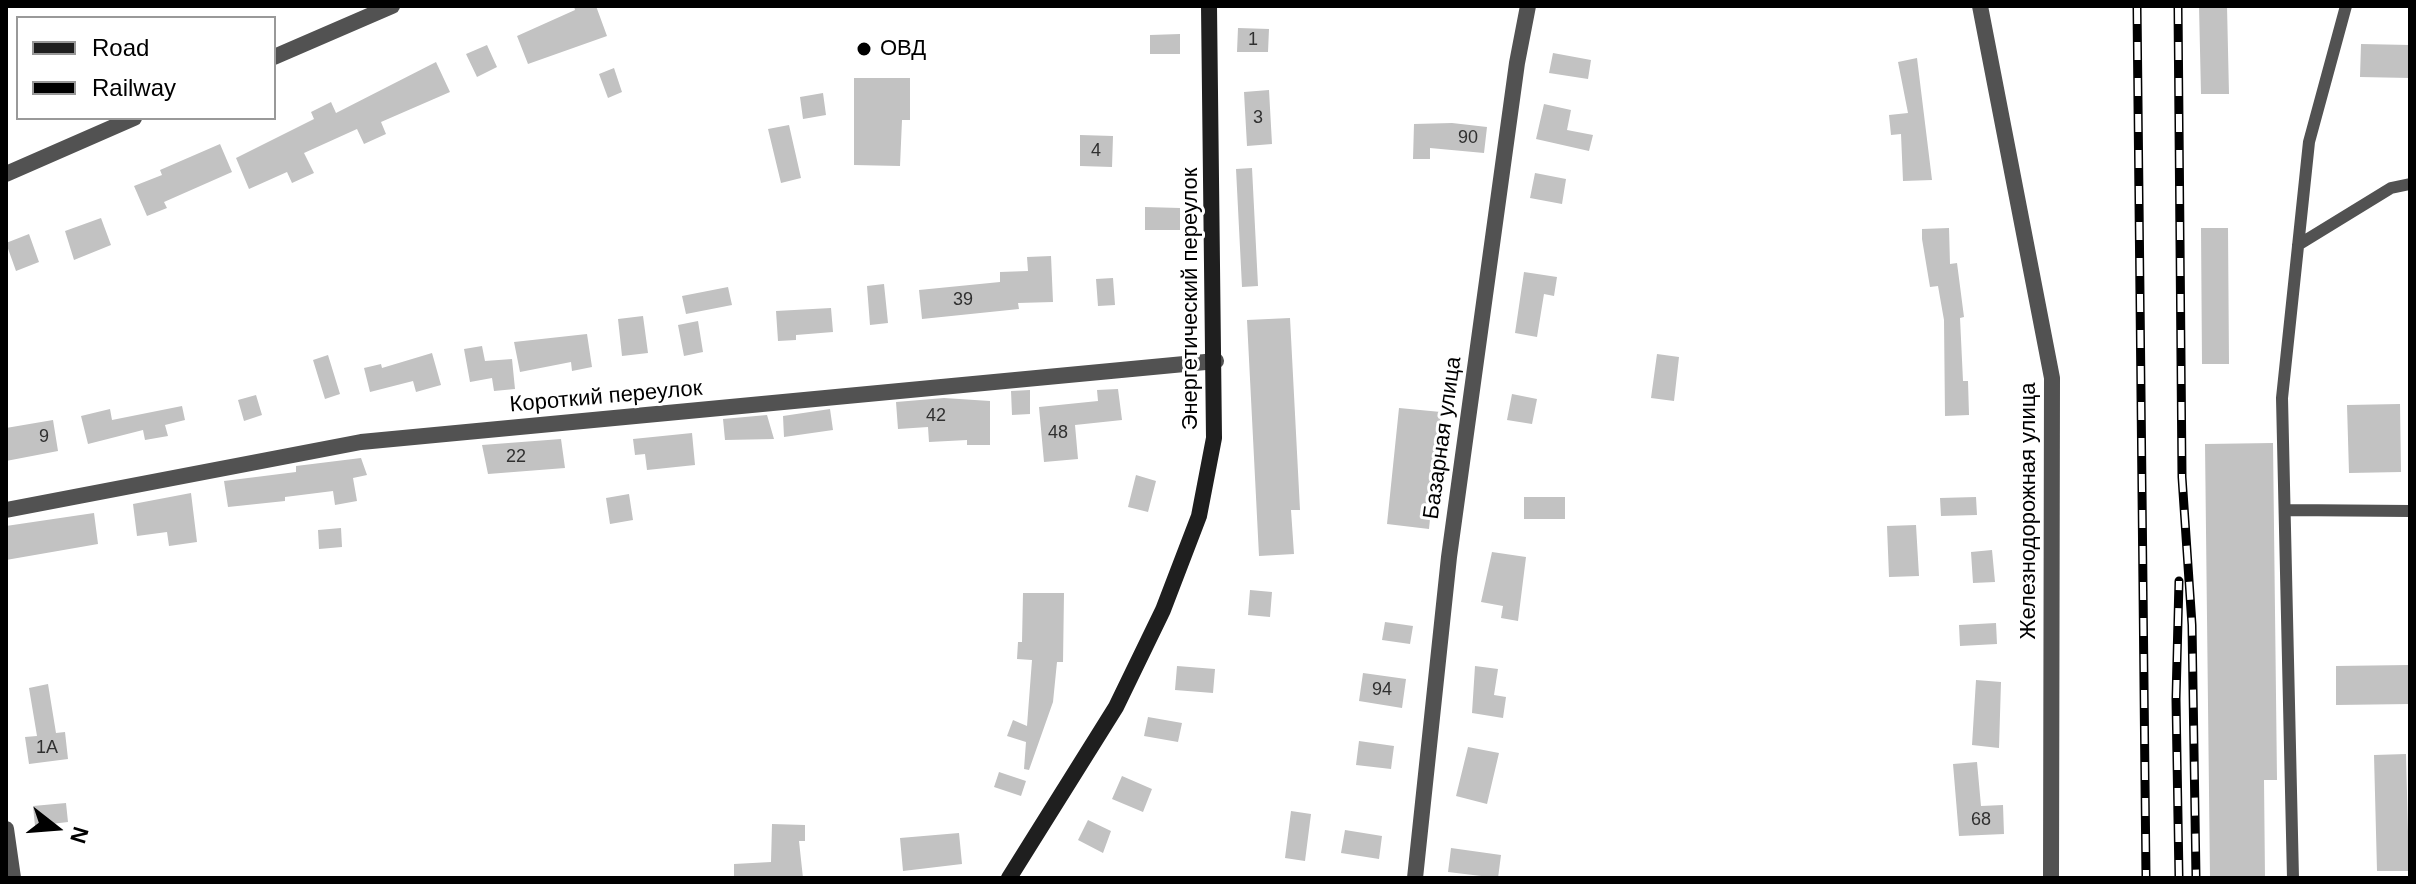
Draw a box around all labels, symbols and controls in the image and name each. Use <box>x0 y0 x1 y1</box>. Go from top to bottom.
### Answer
legend <box>16 16 276 120</box>
house number: 1 <box>1248 29 1258 51</box>
text: Road <box>92 34 149 61</box>
place label: ОВД <box>880 36 926 62</box>
marker: ОВД <box>855 40 873 58</box>
text: Railway <box>92 74 176 101</box>
house number: 3 <box>1253 107 1263 129</box>
house number: 90 <box>1458 127 1478 149</box>
house number: 4 <box>1091 140 1101 162</box>
street label: Энергетический переулок <box>1178 168 1204 430</box>
house number: 39 <box>953 289 973 311</box>
street label: Базарная улица <box>1419 355 1467 521</box>
street label: Короткий переулок <box>509 375 703 419</box>
street label: Железнодорожная улица <box>2016 382 2042 640</box>
house number: 42 <box>926 405 946 427</box>
house number: 48 <box>1048 422 1068 444</box>
house number: 9 <box>39 426 49 448</box>
house number: 22 <box>506 446 526 468</box>
house number: 94 <box>1372 679 1392 701</box>
house number: 1А <box>36 737 58 759</box>
north arrow <box>16 788 96 868</box>
house number: 68 <box>1971 809 1991 831</box>
text: N <box>65 824 94 846</box>

